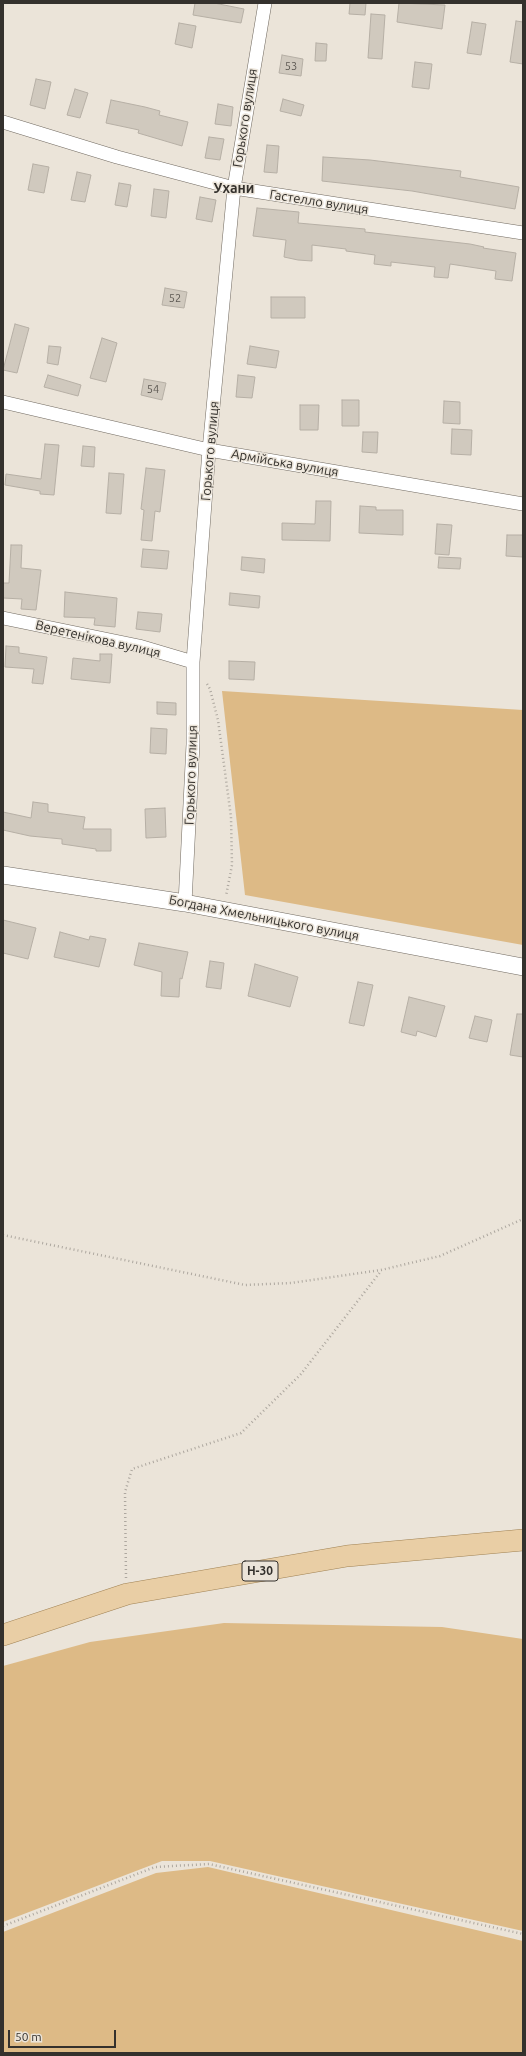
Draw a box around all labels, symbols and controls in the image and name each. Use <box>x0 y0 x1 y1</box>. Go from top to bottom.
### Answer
house number: 53 <box>285 59 297 73</box>
street label: Горького вулиця <box>229 67 261 169</box>
district label: Ухани <box>214 180 254 196</box>
street label: Гастелло вулиця <box>268 186 370 218</box>
house number: 52 <box>169 291 181 305</box>
house number: 54 <box>147 382 159 396</box>
street label: Горького вулиця <box>198 400 222 502</box>
street label: Армійська вулиця <box>230 446 340 480</box>
street label: Веретенікова вулиця <box>34 617 162 661</box>
street label: Горького вулиця <box>181 725 201 825</box>
street label: Богдана Хмельницького вулиця <box>168 892 360 944</box>
road number: Н-30 <box>242 1561 278 1581</box>
scale bar <box>10 2022 118 2048</box>
text: 50 m <box>15 2030 42 2043</box>

